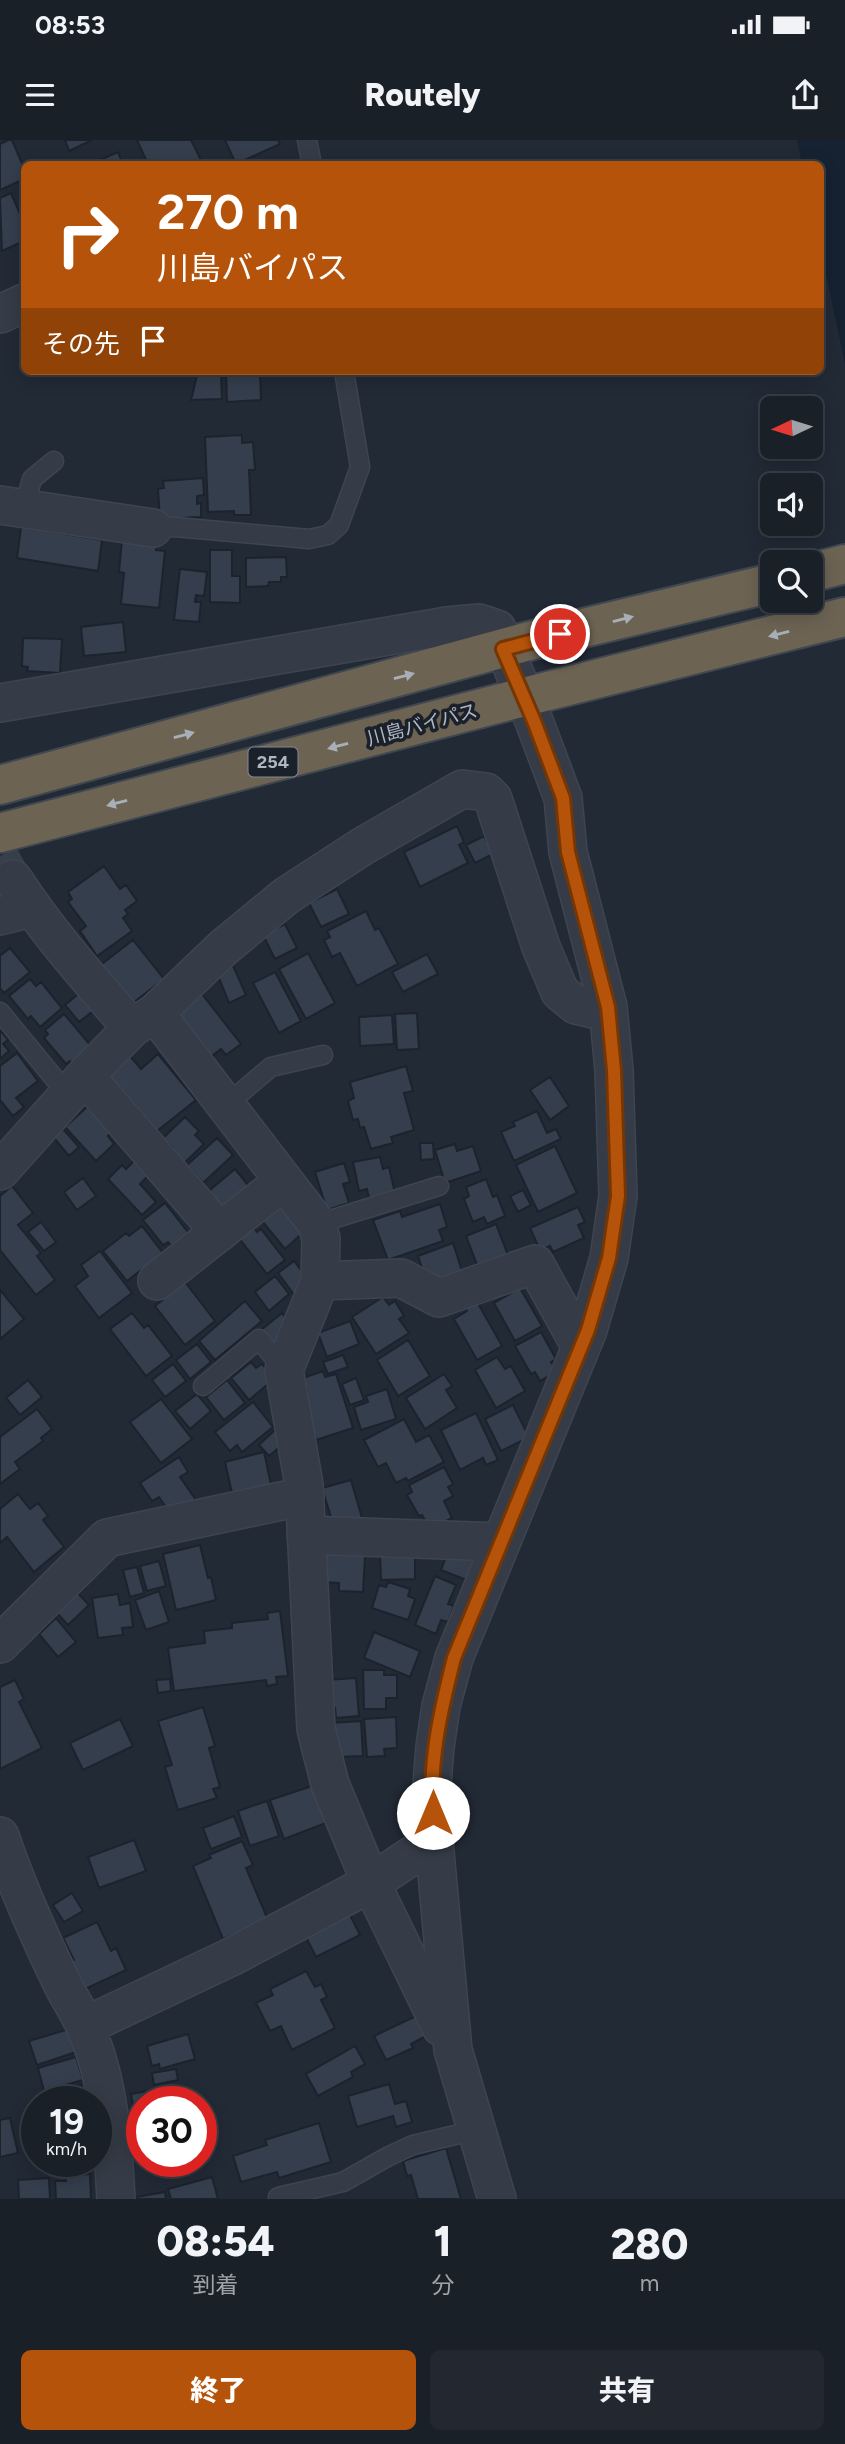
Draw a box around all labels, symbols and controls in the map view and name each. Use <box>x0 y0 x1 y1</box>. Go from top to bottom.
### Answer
text: 08:53 <box>35 9 105 41</box>
icon: menu <box>21 76 59 114</box>
text: Routely <box>364 76 481 114</box>
icon: share <box>786 76 824 114</box>
text: 270 m <box>157 182 299 241</box>
icon: right <box>42 189 133 280</box>
text: 川島バイパス <box>157 249 348 287</box>
icon: arrive <box>134 322 172 360</box>
text: その先 <box>42 328 120 360</box>
north arrow <box>760 396 822 458</box>
map controls <box>760 396 823 613</box>
button: sound <box>760 473 823 536</box>
button: search <box>760 550 823 613</box>
pin <box>530 604 590 664</box>
one-way arrow <box>613 613 635 624</box>
icon: arrive <box>541 615 579 653</box>
one-way arrow <box>768 629 790 640</box>
one-way arrow <box>393 670 415 681</box>
street label: 川島バイパス <box>364 699 480 750</box>
one-way arrow <box>173 729 195 740</box>
one-way arrow <box>327 741 348 751</box>
road number: 254 <box>248 748 298 776</box>
one-way arrow <box>106 798 128 809</box>
position arrow <box>396 1776 470 1850</box>
speed limit sign: 30 <box>126 2086 217 2177</box>
text: 19 <box>49 2101 84 2143</box>
text: km/h <box>46 2138 87 2160</box>
text: 08:54 <box>157 2216 275 2267</box>
text: 1 <box>434 2216 452 2267</box>
text: 280 <box>611 2219 688 2270</box>
text: m <box>640 2269 659 2297</box>
text: 到着 <box>193 2271 239 2299</box>
text: 分 <box>431 2271 454 2299</box>
button: 終了 <box>21 2350 416 2430</box>
button: 共有 <box>430 2350 824 2430</box>

